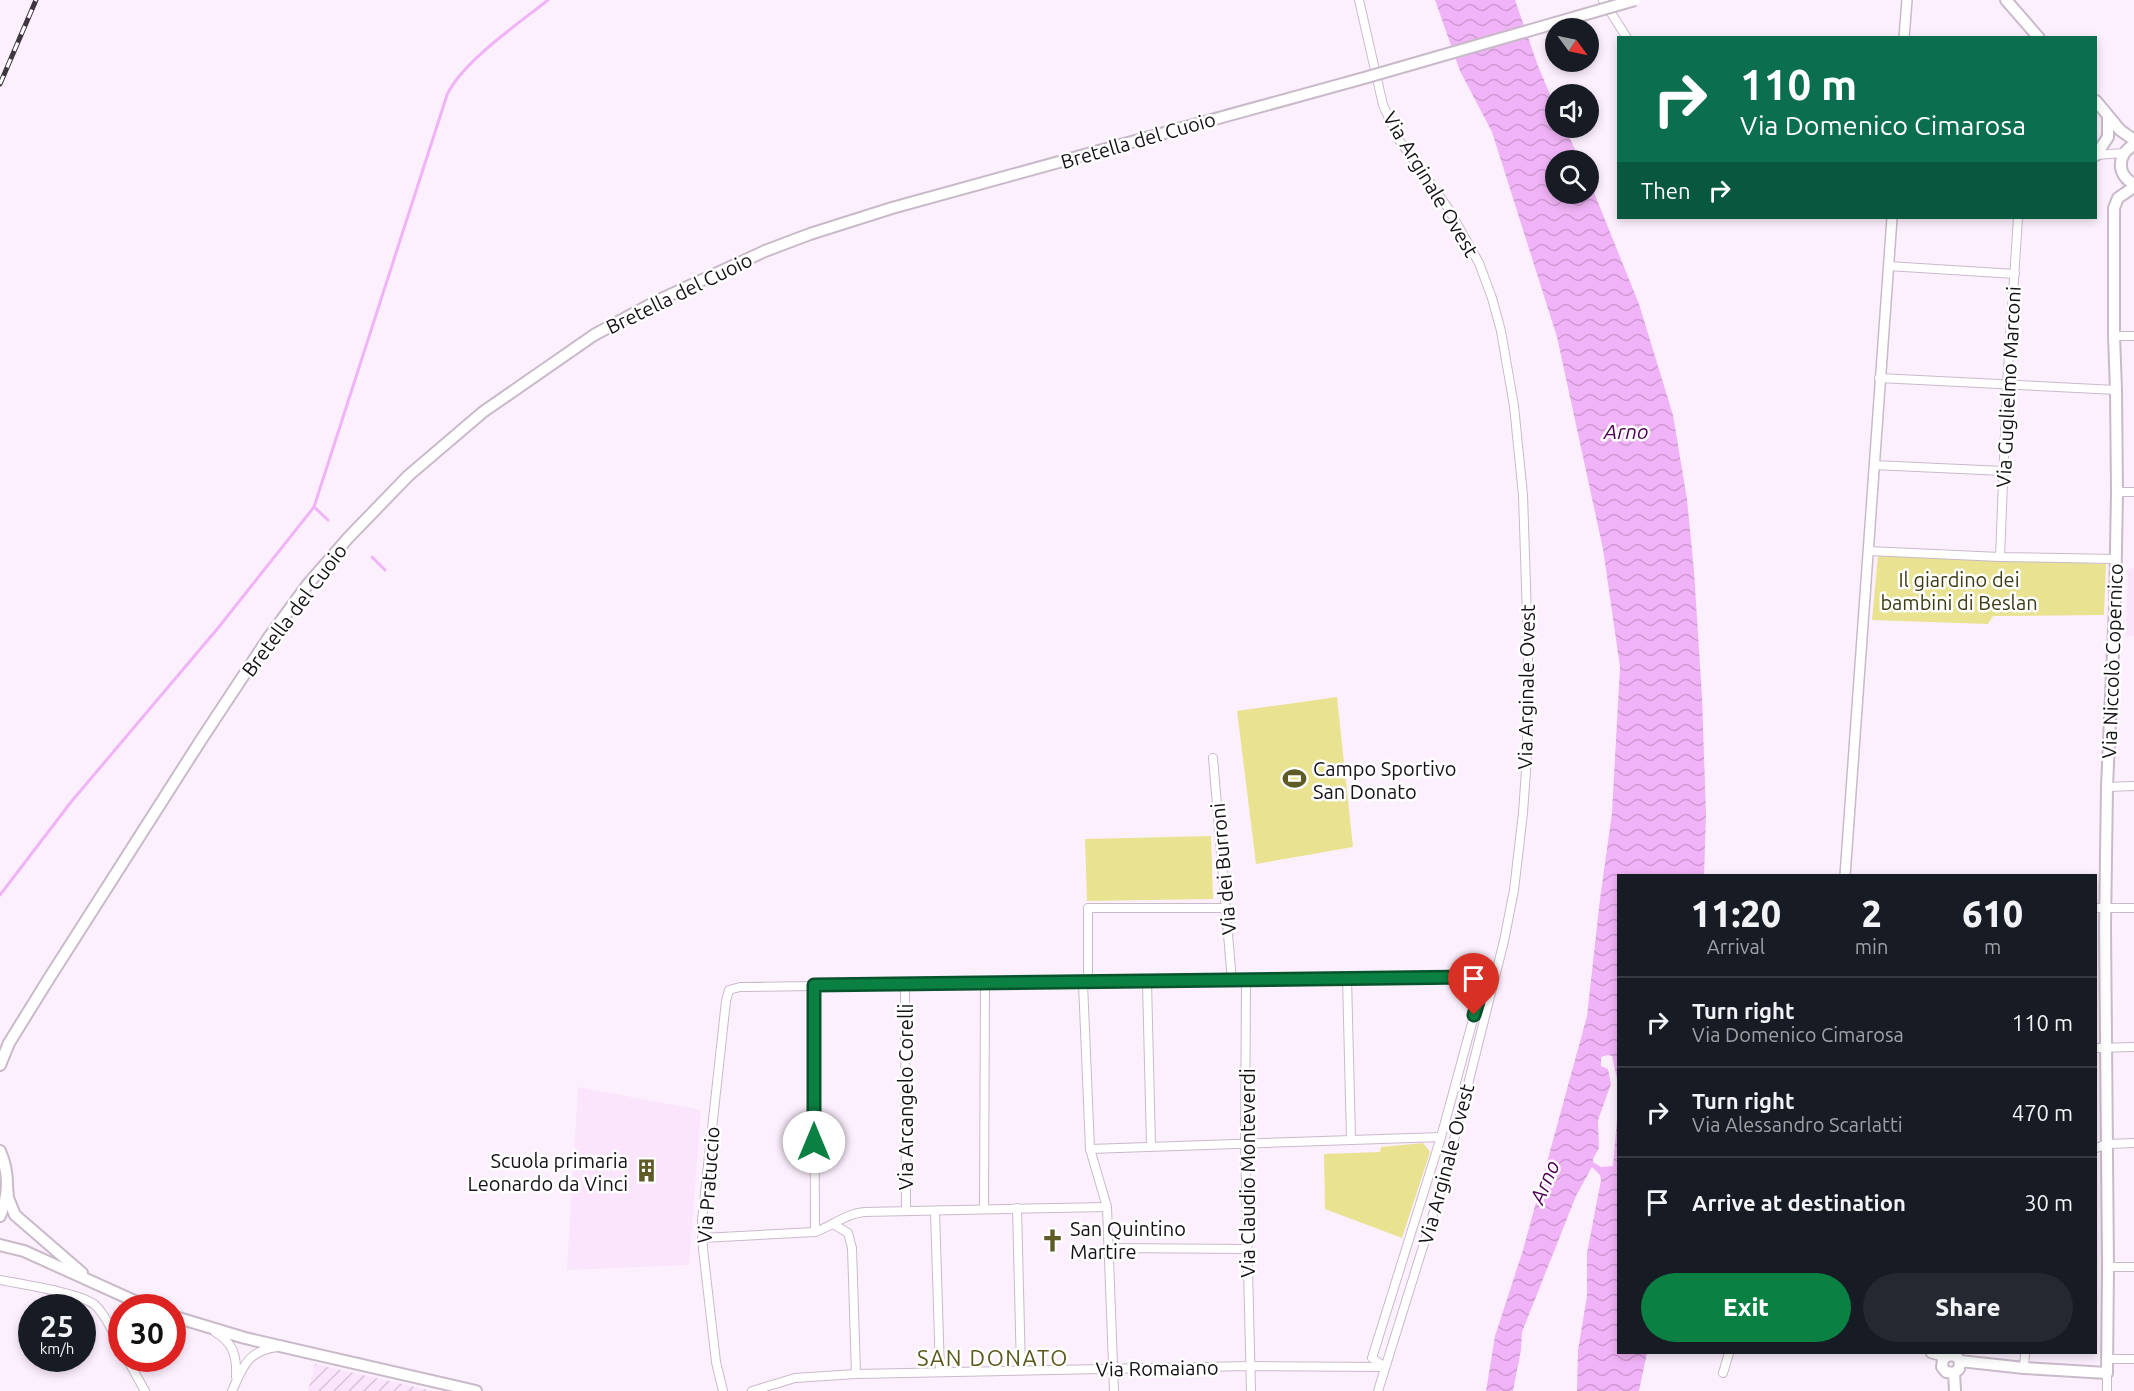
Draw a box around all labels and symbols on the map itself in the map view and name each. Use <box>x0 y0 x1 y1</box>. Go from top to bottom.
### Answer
north arrow <box>1545 18 1599 72</box>
street label: Bretella del Cuoio <box>1058 107 1218 173</box>
street label: Via Arginale Ovest <box>1379 107 1484 261</box>
street label: Bretella del Cuoio <box>602 248 756 338</box>
street label: Via Guglielmo Marconi <box>1991 286 2025 488</box>
water label: Arno <box>1603 419 1648 443</box>
street label: Bretella del Cuoio <box>237 539 351 681</box>
street label: Via Niccolò Copernico <box>2097 563 2127 759</box>
park label: Il giardino dei bambini di Beslan <box>1880 568 2038 614</box>
street label: Via Arginale Ovest <box>1513 604 1539 770</box>
place label: Campo Sportivo San Donato <box>1313 757 1456 803</box>
sports icon: Campo Sportivo San Donato <box>1282 766 1308 792</box>
street label: Via dei Burroni <box>1206 802 1240 936</box>
pin <box>1448 953 1499 1015</box>
street label: Via Arcangelo Corelli <box>894 1004 917 1190</box>
street label: Via Claudio Monteverdi <box>1236 1068 1259 1278</box>
street label: Via Arginale Ovest <box>1413 1081 1479 1247</box>
position arrow <box>782 1110 846 1174</box>
street label: Via Pratuccio <box>692 1126 724 1244</box>
place label: Scuola primaria Leonardo da Vinci <box>468 1149 628 1195</box>
water label: Arno <box>1524 1157 1564 1208</box>
building icon: Scuola primaria Leonardo da Vinci <box>633 1158 659 1184</box>
place label: San Quintino Martire <box>1070 1217 1186 1263</box>
church icon: San Quintino Martire <box>1039 1227 1065 1253</box>
speed limit sign: 30 <box>108 1294 186 1372</box>
district label: SAN DONATO <box>917 1345 1069 1370</box>
street label: Via Romaiano <box>1095 1355 1219 1381</box>

